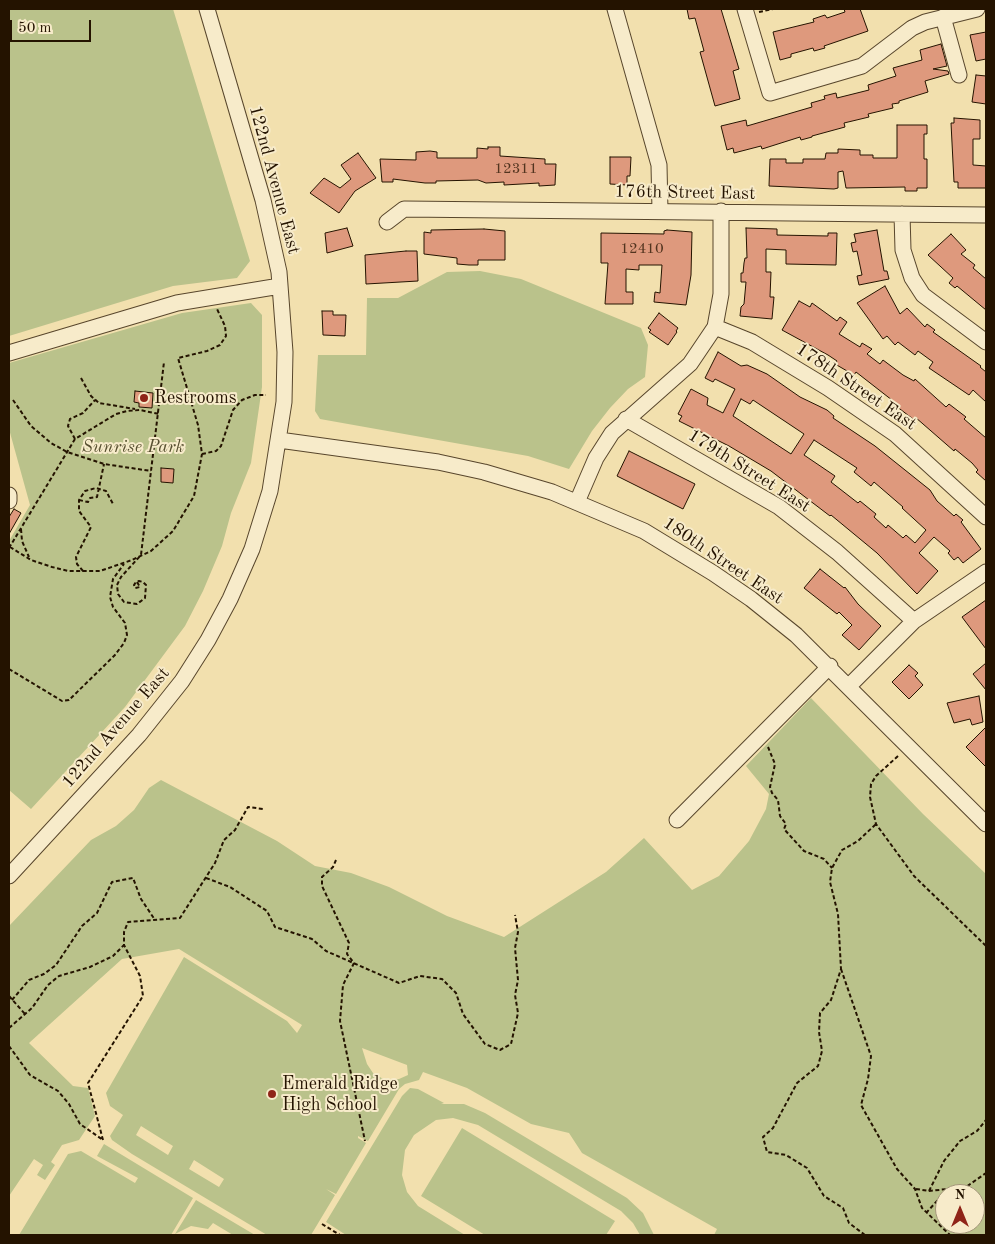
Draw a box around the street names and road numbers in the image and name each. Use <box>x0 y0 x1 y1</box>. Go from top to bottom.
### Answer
street label: 122nd Avenue East <box>244 103 304 257</box>
street label: 176th Street East <box>615 181 755 205</box>
street label: 178th Street East <box>792 339 920 435</box>
street label: 179th Street East <box>684 425 814 517</box>
street label: 180th Street East <box>659 513 787 609</box>
street label: 122nd Avenue East <box>58 663 174 793</box>

